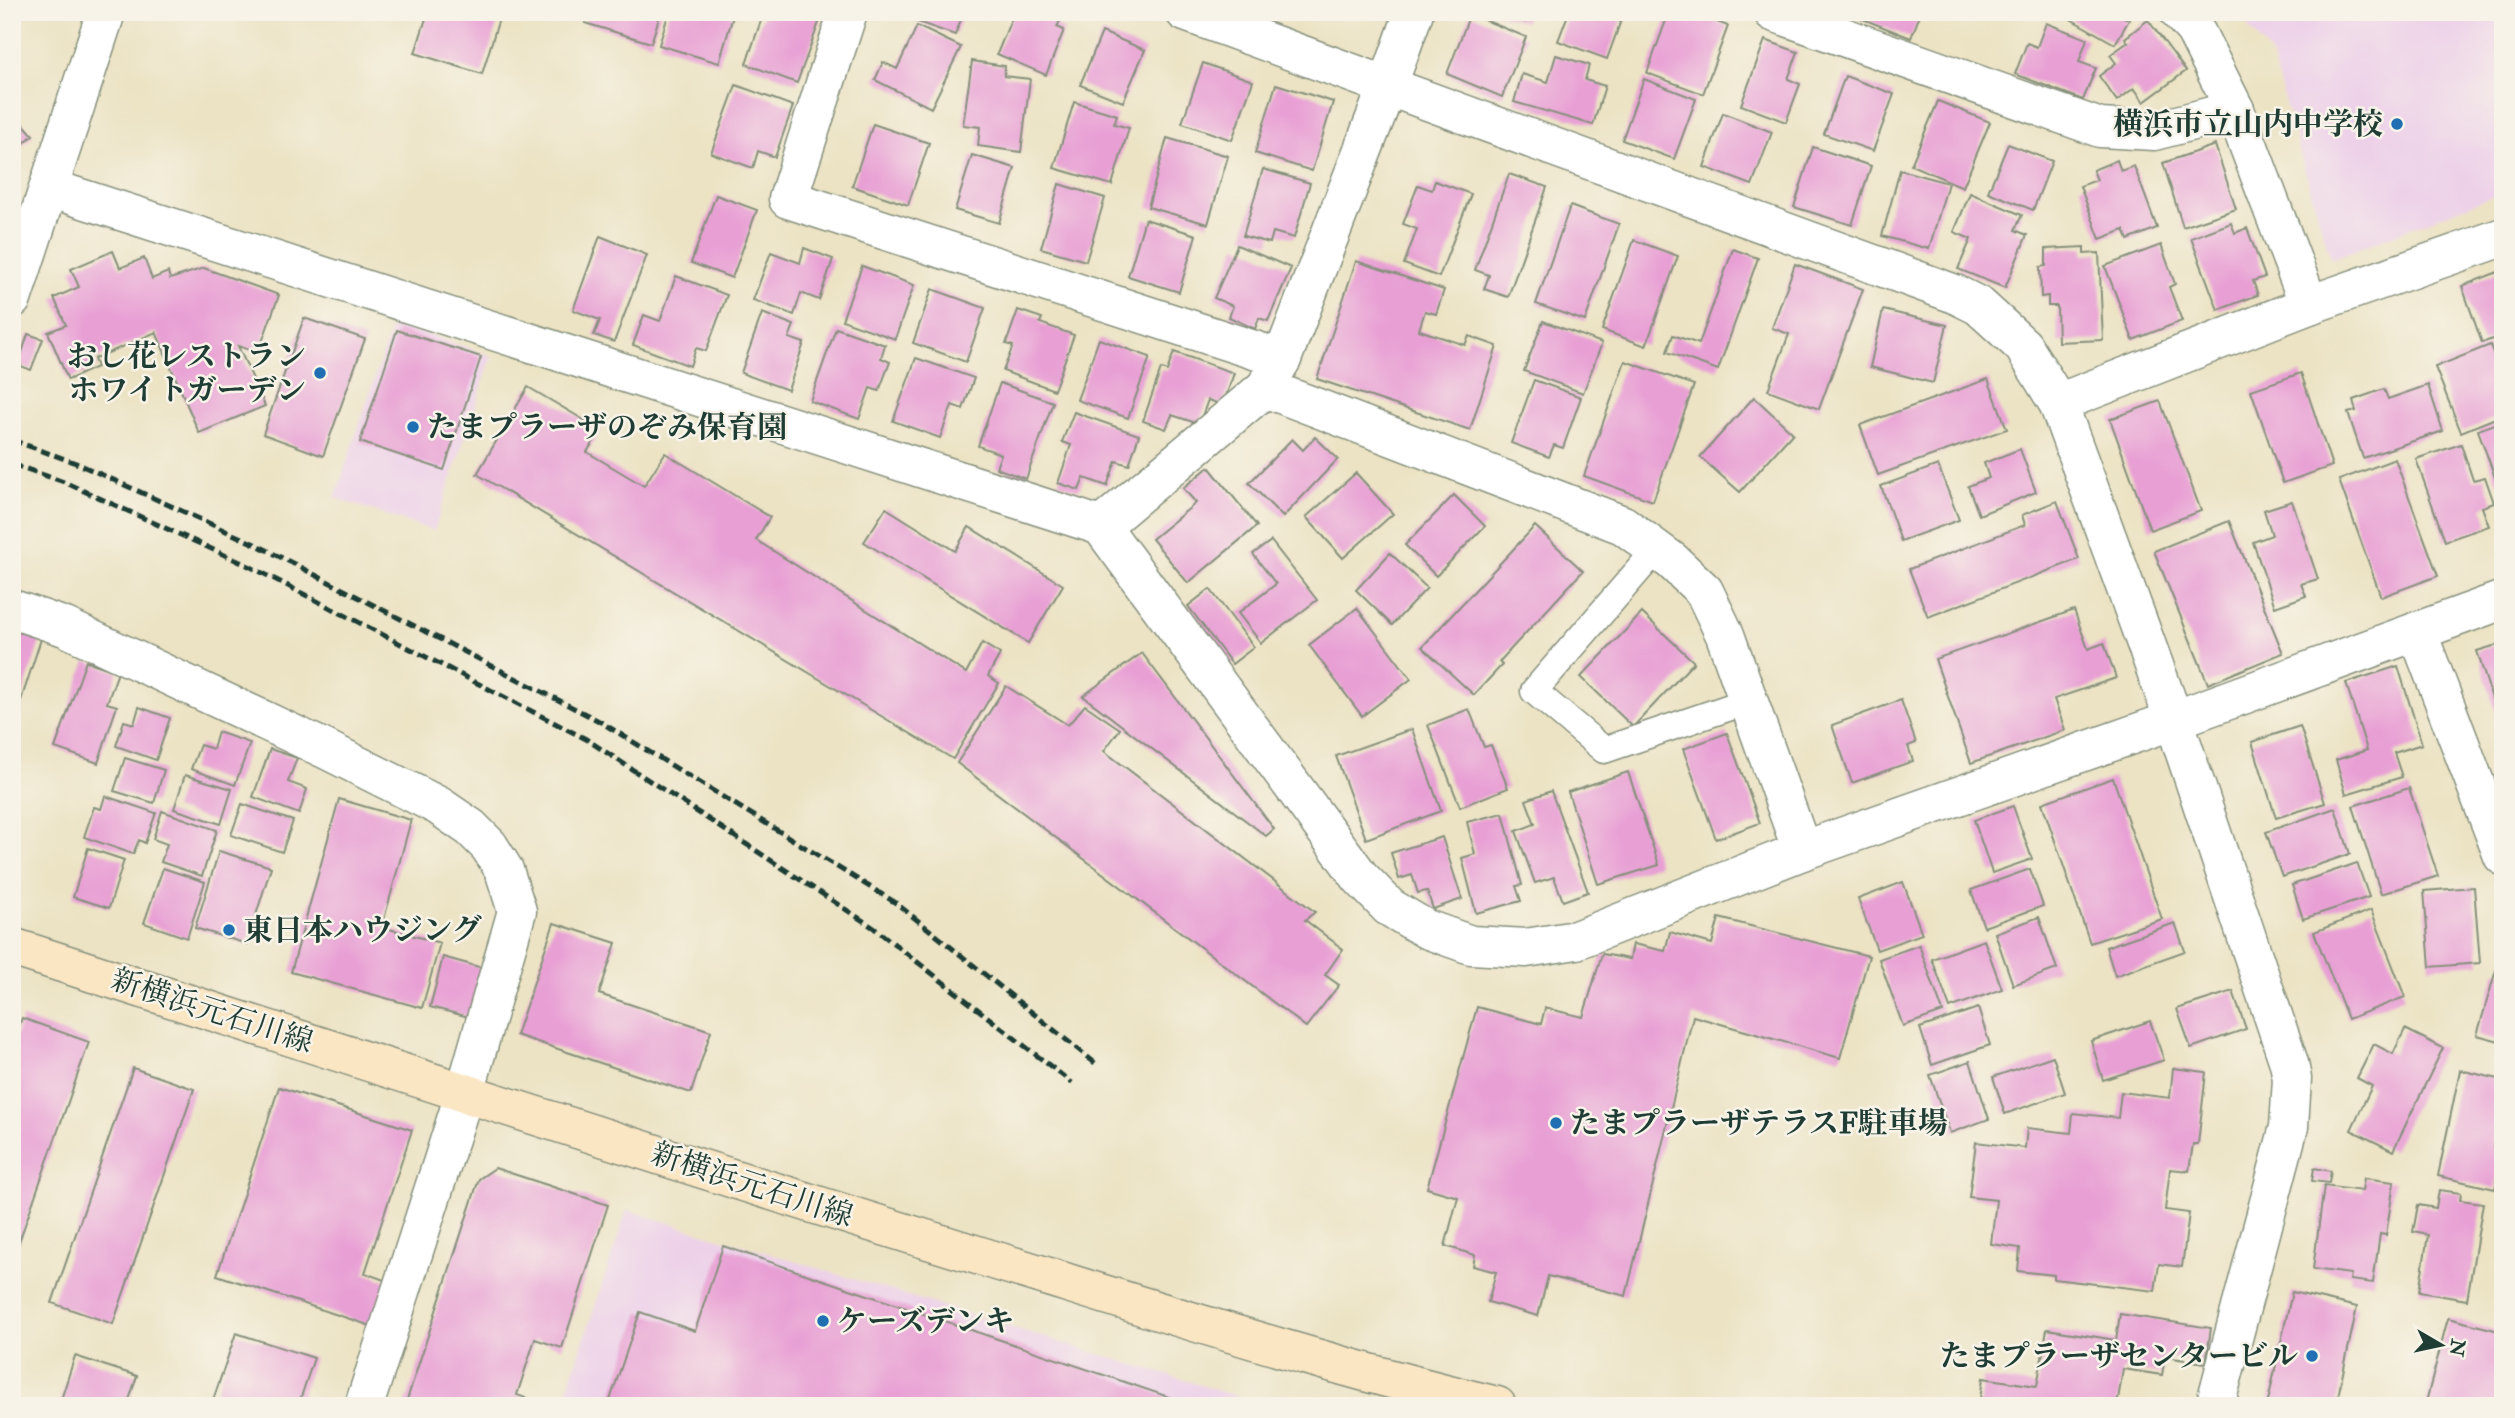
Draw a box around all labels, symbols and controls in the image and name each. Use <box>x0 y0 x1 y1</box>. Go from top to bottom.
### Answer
place label: 横浜市立山内中学校 <box>2113 106 2383 143</box>
marker: 横浜市立山内中学校 <box>2389 116 2405 132</box>
place label: おし花レストラン ホワイトガーデン <box>67 338 306 409</box>
marker: おし花レストラン ホワイトガーデン <box>312 365 328 381</box>
place label: たまプラーザのぞみ保育園 <box>427 409 787 446</box>
marker: たまプラーザのぞみ保育園 <box>405 419 421 435</box>
place label: 東日本ハウジング <box>243 912 482 949</box>
marker: 東日本ハウジング <box>221 922 237 938</box>
street label: 新横浜元石川線 <box>106 961 318 1061</box>
place label: たまプラーザテラスF駐車場 <box>1570 1105 1948 1142</box>
marker: たまプラーザテラスF駐車場 <box>1548 1115 1564 1131</box>
street label: 新横浜元石川線 <box>646 1135 858 1235</box>
place label: ケーズデンキ <box>837 1303 1014 1340</box>
north arrow <box>2406 1310 2476 1380</box>
marker: ケーズデンキ <box>815 1313 831 1329</box>
text: N <box>2443 1336 2470 1359</box>
place label: たまプラーザセンタービル <box>1940 1338 2298 1375</box>
marker: たまプラーザセンタービル <box>2304 1348 2320 1364</box>

